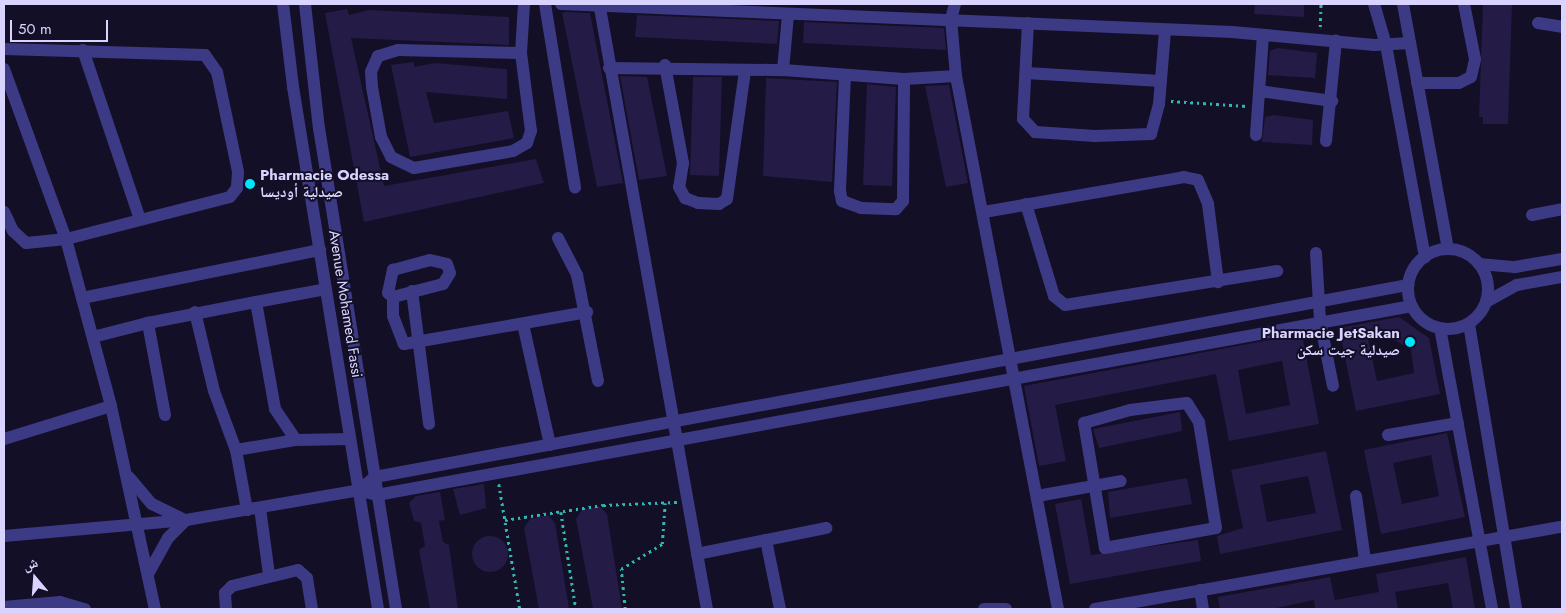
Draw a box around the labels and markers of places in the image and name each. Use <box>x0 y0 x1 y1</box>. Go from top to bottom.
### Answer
place label: Pharmacie Odessa صيدلية أوديسا <box>260 166 389 201</box>
marker: Pharmacie Odessa صيدلية أوديسا <box>244 178 256 190</box>
place label: Pharmacie JetSakan صيدلية جيت سكن <box>1262 324 1400 359</box>
marker: Pharmacie JetSakan صيدلية جيت سكن <box>1404 336 1416 348</box>

